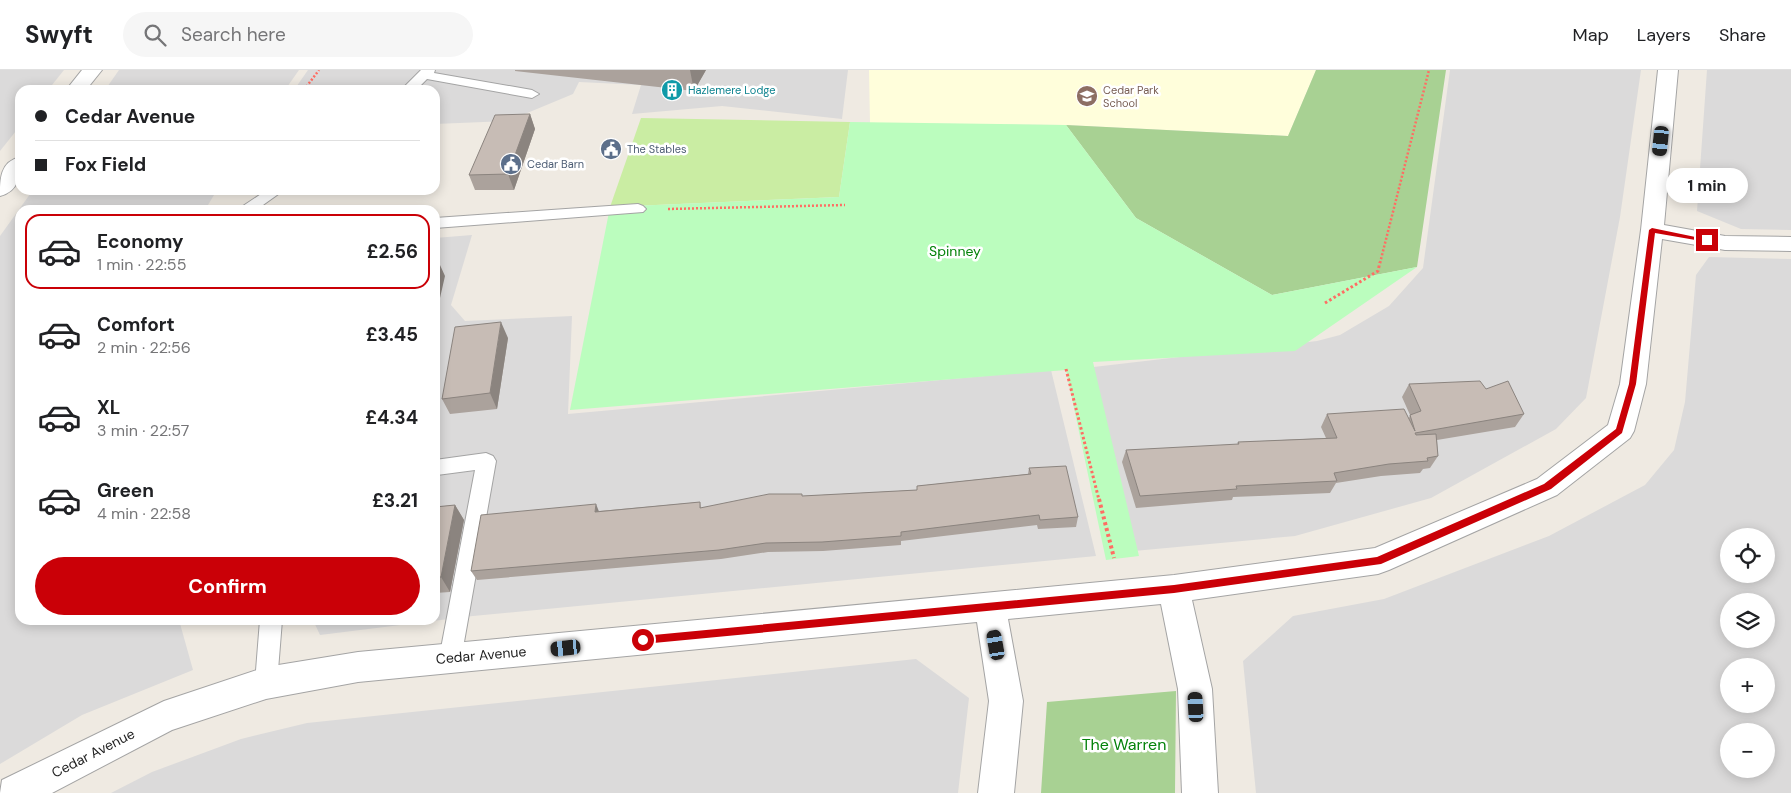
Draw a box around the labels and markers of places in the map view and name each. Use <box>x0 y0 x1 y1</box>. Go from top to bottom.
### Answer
building icon: Hazlemere Lodge <box>660 78 684 102</box>
place label: Hazlemere Lodge <box>688 83 775 97</box>
place label: Cedar Park School <box>1103 83 1159 110</box>
school or university icon: Cedar Park School <box>1075 84 1099 108</box>
public building icon: The Stables <box>599 137 623 161</box>
place label: The Stables <box>627 142 686 156</box>
public building icon: Cedar Barn <box>499 152 523 176</box>
place label: Cedar Barn <box>527 157 584 171</box>

